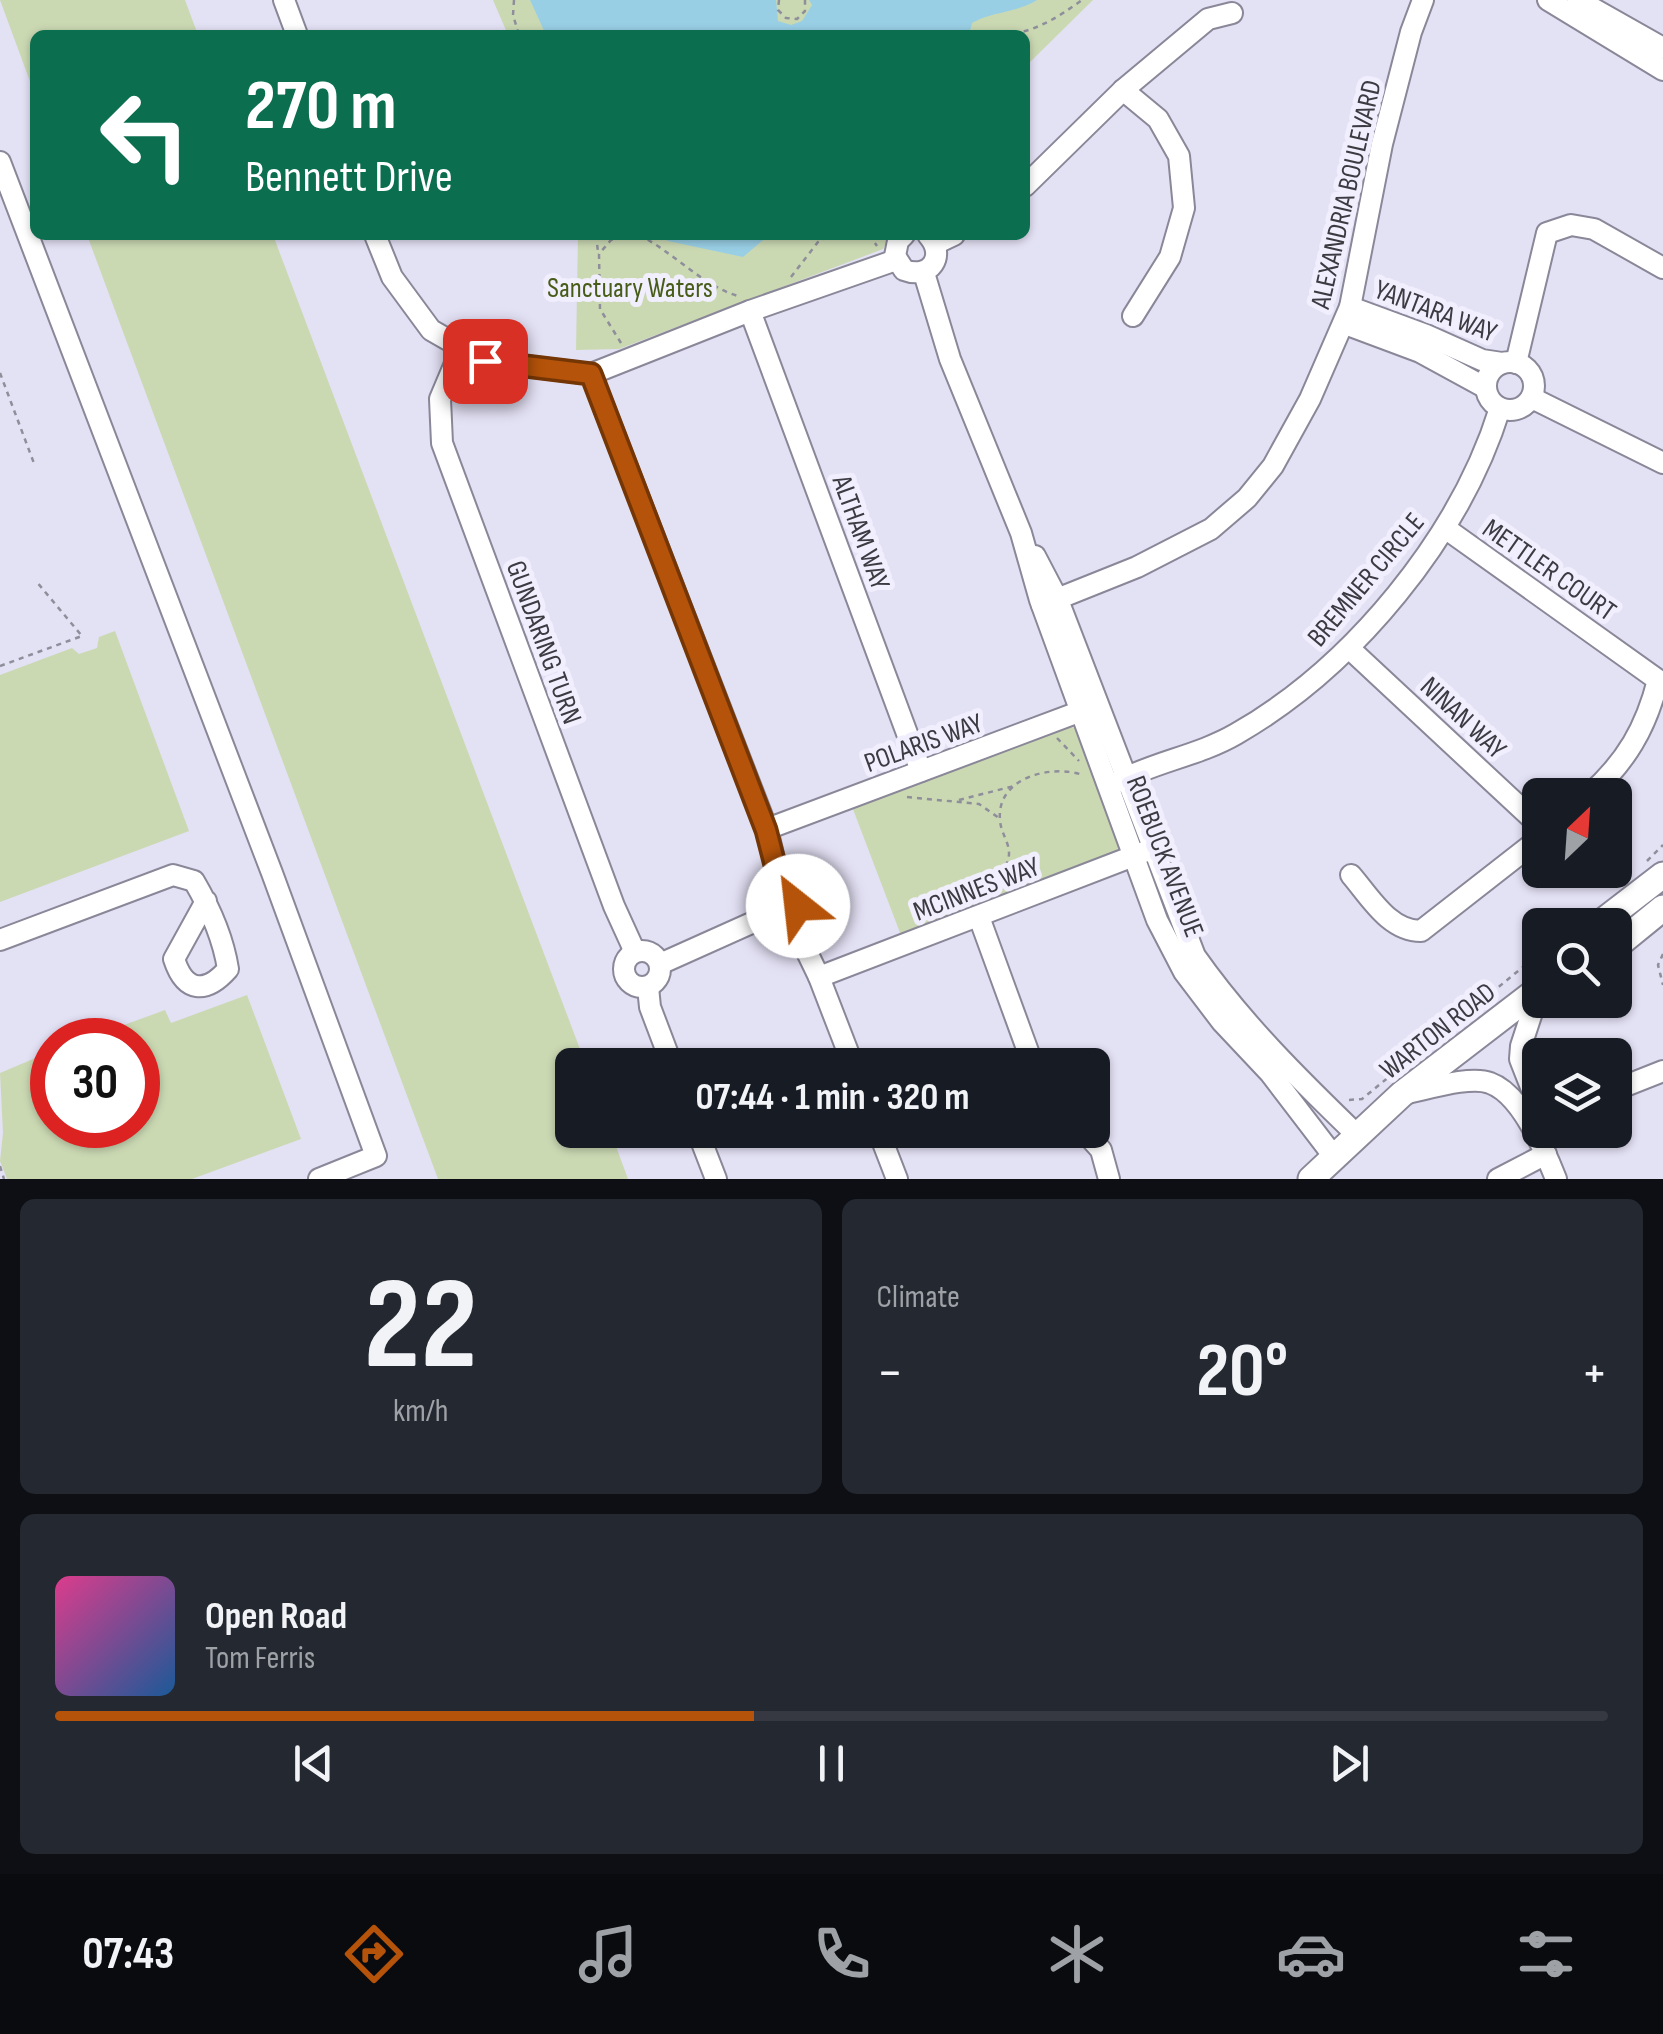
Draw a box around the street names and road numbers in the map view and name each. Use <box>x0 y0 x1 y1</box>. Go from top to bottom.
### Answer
street label: ALEXANDRIA BOULEVARD <box>1304 77 1389 313</box>
street label: YANTARA WAY <box>1370 273 1501 350</box>
street label: ALTHAM WAY <box>824 470 897 594</box>
street label: BREMNER CIRCLE <box>1301 506 1432 653</box>
street label: METTLER COURT <box>1476 512 1622 628</box>
street label: GUNDARING TURN <box>499 556 588 729</box>
street label: NINAN WAY <box>1413 670 1513 766</box>
street label: POLARIS WAY <box>860 707 987 780</box>
street label: ROEBUCK AVENUE <box>1119 771 1210 942</box>
street label: MCINNES WAY <box>909 850 1045 929</box>
street label: WARTON ROAD <box>1374 976 1502 1087</box>

